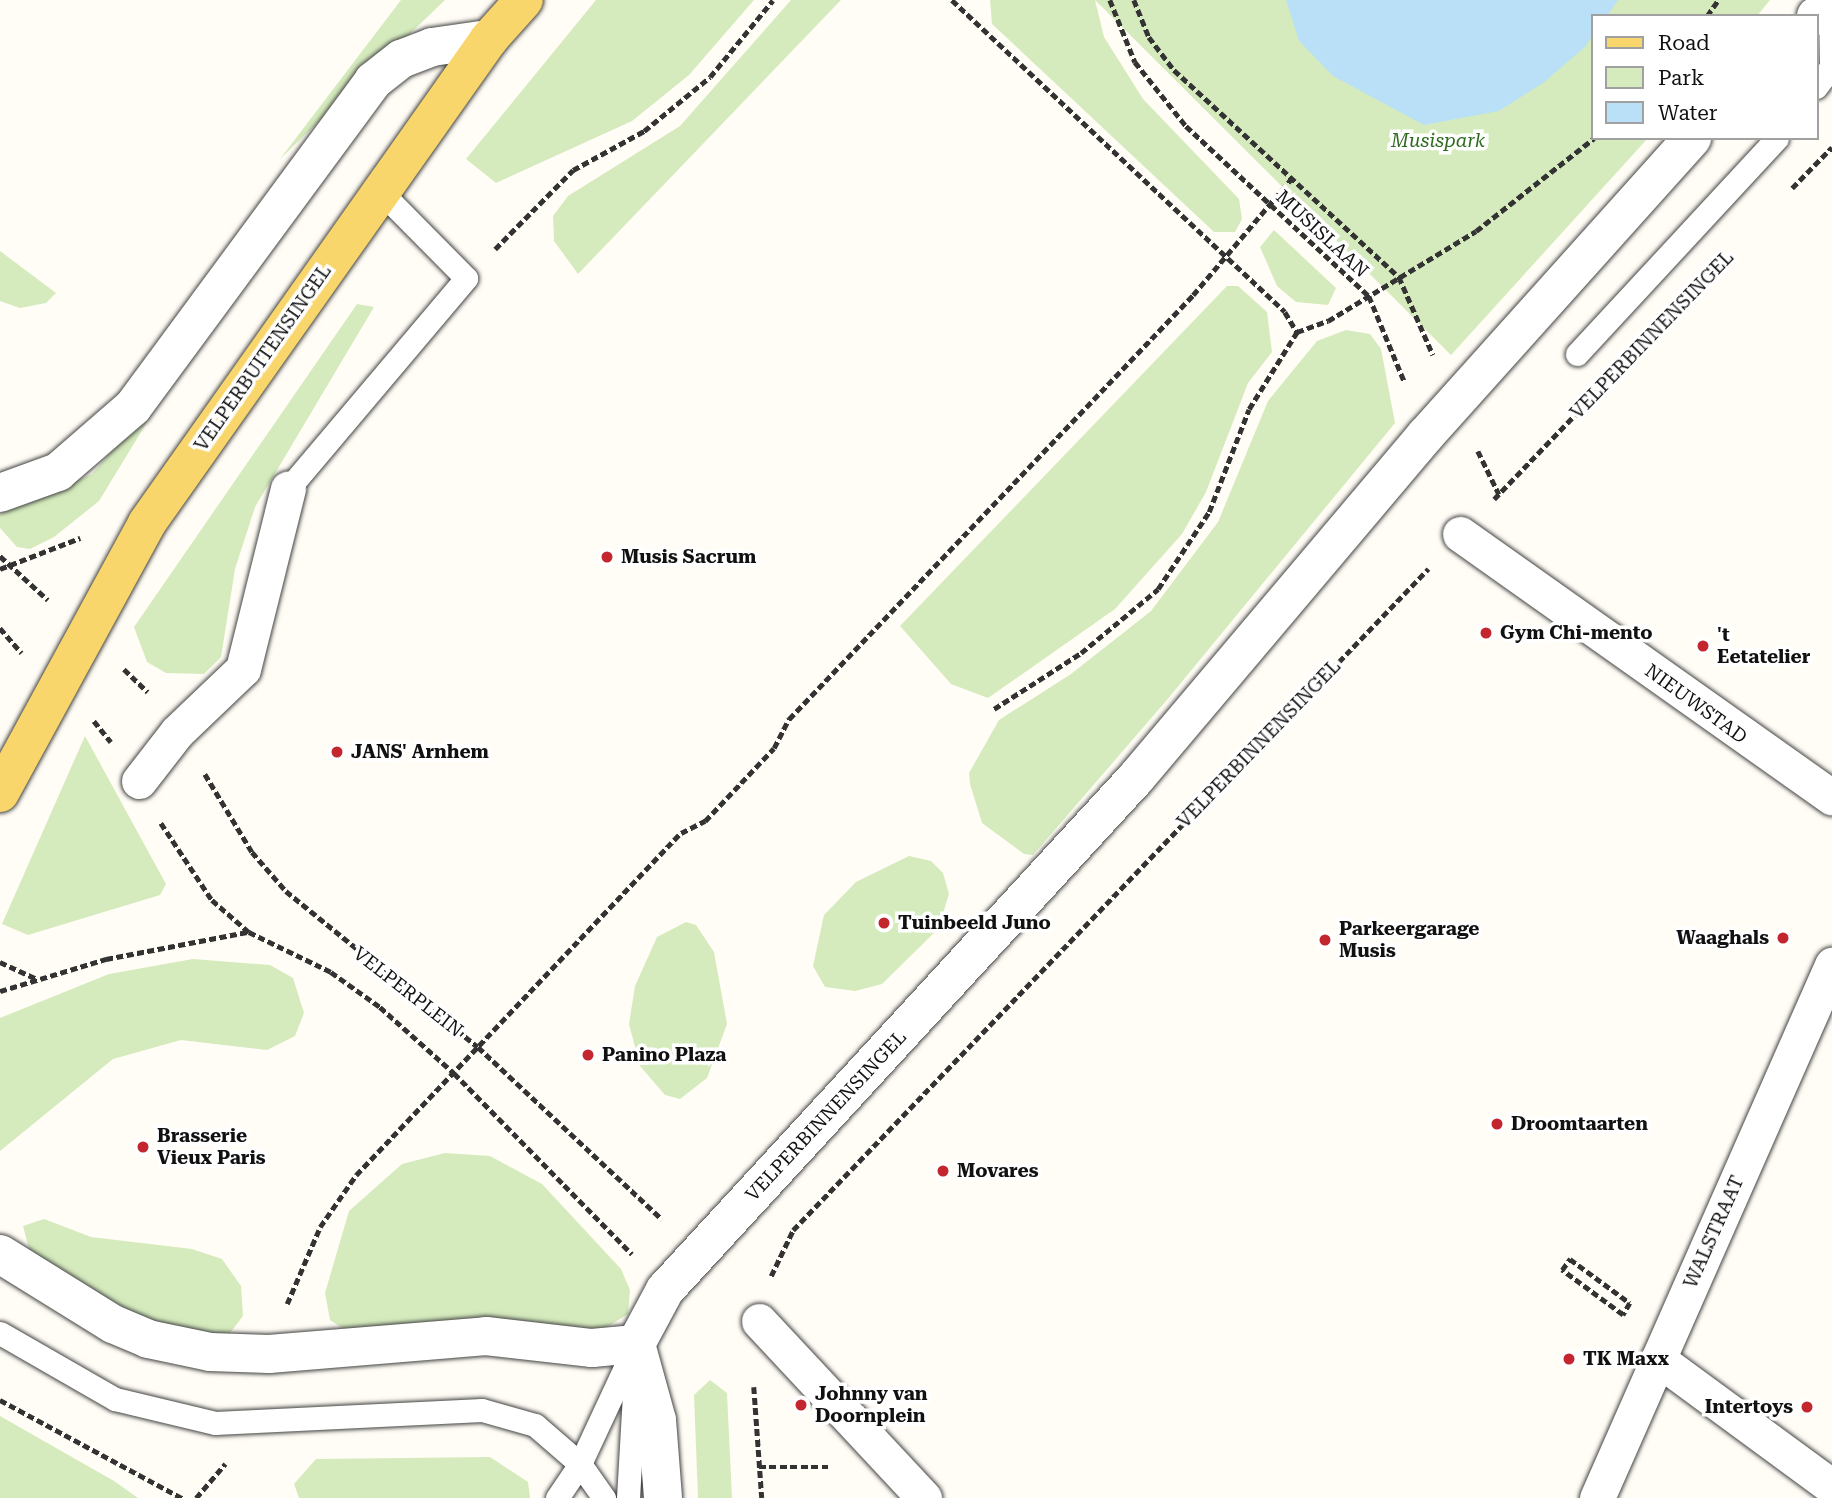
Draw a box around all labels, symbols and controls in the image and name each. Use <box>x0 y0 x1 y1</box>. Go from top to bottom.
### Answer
legend <box>1590 14 1818 140</box>
text: Road <box>1658 31 1710 55</box>
text: Park <box>1658 66 1704 90</box>
text: Water <box>1658 101 1717 125</box>
park label: Musispark <box>1391 130 1485 152</box>
street label: MUSISLAAN <box>1271 185 1373 283</box>
street label: VELPERBINNENSINGEL <box>1566 246 1738 424</box>
street label: VELPERBUITENSINGEL <box>190 260 336 456</box>
place label: Musis Sacrum <box>621 546 756 568</box>
marker: Musis Sacrum <box>599 549 615 565</box>
place label: Gym Chi-mento <box>1500 622 1653 644</box>
place label: 't Eetatelier <box>1717 624 1810 668</box>
marker: Gym Chi-mento <box>1478 625 1494 641</box>
marker: 't Eetatelier <box>1695 638 1711 654</box>
street label: VELPERBINNENSINGEL <box>1173 655 1345 833</box>
street label: NIEUWSTAD <box>1640 659 1752 749</box>
place label: JANS' Arnhem <box>351 741 489 763</box>
marker: JANS' Arnhem <box>329 744 345 760</box>
place label: Tuinbeeld Juno <box>898 912 1051 934</box>
marker: Tuinbeeld Juno <box>876 915 892 931</box>
place label: Parkeergarage Musis <box>1339 918 1479 962</box>
place label: Waaghals <box>1676 927 1769 949</box>
marker: Waaghals <box>1775 930 1791 946</box>
marker: Parkeergarage Musis <box>1317 932 1333 948</box>
street label: VELPERPLEIN <box>349 942 467 1042</box>
street label: VELPERBINNENSINGEL <box>741 1026 911 1206</box>
place label: Panino Plaza <box>602 1044 726 1066</box>
marker: Panino Plaza <box>580 1047 596 1063</box>
place label: Droomtaarten <box>1511 1113 1648 1135</box>
marker: Droomtaarten <box>1489 1116 1505 1132</box>
place label: Brasserie Vieux Paris <box>157 1125 266 1169</box>
marker: Brasserie Vieux Paris <box>135 1139 151 1155</box>
place label: Movares <box>957 1160 1039 1182</box>
marker: Movares <box>935 1163 951 1179</box>
street label: WALSTRAAT <box>1679 1172 1749 1292</box>
place label: TK Maxx <box>1583 1348 1669 1370</box>
marker: TK Maxx <box>1561 1351 1577 1367</box>
place label: Johnny van Doornplein <box>815 1383 928 1427</box>
place label: Intertoys <box>1705 1396 1793 1418</box>
marker: Johnny van Doornplein <box>793 1397 809 1413</box>
marker: Intertoys <box>1799 1399 1815 1415</box>

